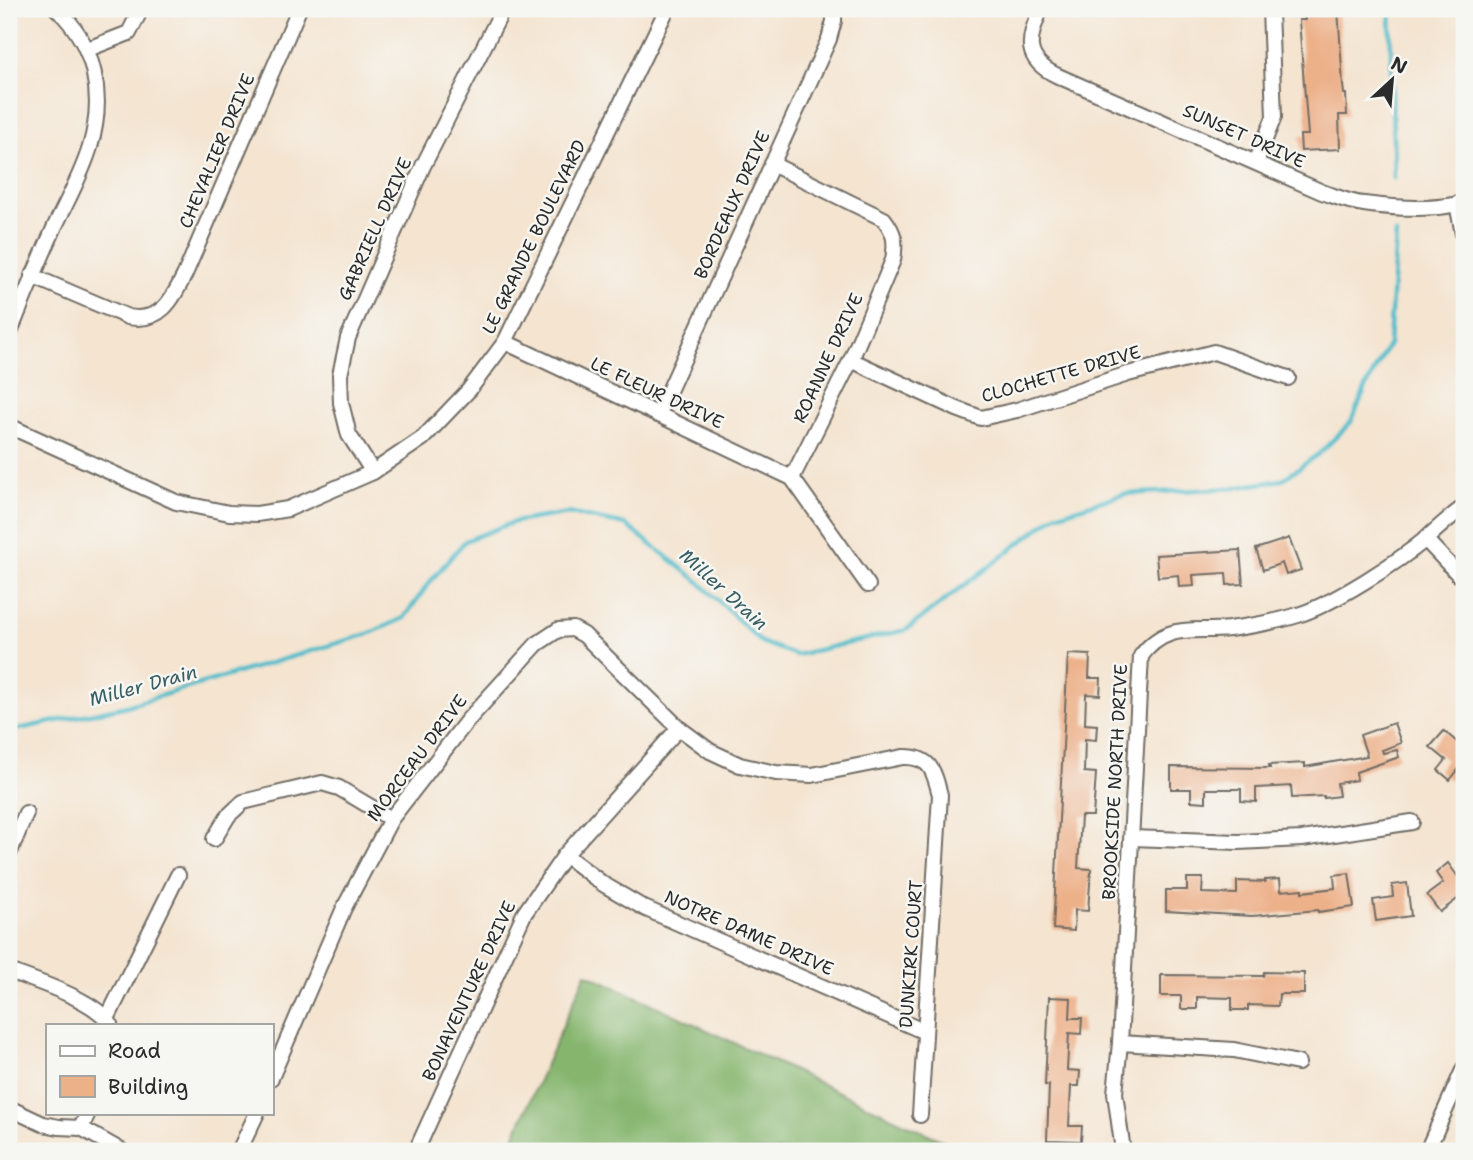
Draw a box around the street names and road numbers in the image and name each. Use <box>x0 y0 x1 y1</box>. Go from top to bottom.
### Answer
street label: CHEVALIER DRIVE <box>174 70 260 232</box>
street label: SUNSET DRIVE <box>1179 98 1309 174</box>
street label: BORDEAUX DRIVE <box>689 127 775 283</box>
street label: LE GRANDE BOULEVARD <box>476 136 592 338</box>
street label: GABRIELL DRIVE <box>333 154 417 304</box>
street label: ROANNE DRIVE <box>787 289 869 427</box>
street label: CLOCHETTE DRIVE <box>978 340 1144 408</box>
street label: LE FLEUR DRIVE <box>586 352 728 434</box>
street label: BROOKSIDE NORTH DRIVE <box>1097 663 1133 901</box>
street label: MORCEAU DRIVE <box>361 690 473 826</box>
street label: DUNKIRK COURT <box>894 879 928 1029</box>
street label: NOTRE DAME DRIVE <box>661 885 837 981</box>
street label: BONAVENTURE DRIVE <box>417 897 521 1085</box>

